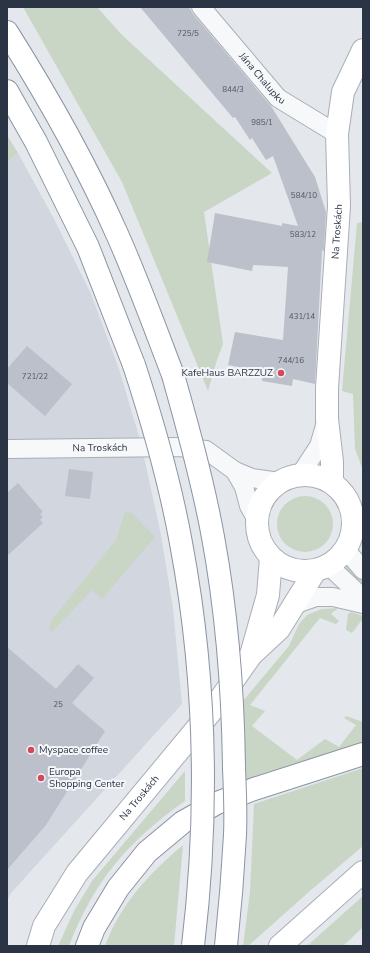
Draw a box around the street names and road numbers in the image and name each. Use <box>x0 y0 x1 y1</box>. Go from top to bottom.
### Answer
street label: Jána Chalupku <box>235 49 288 108</box>
street label: Na Troskách <box>329 204 346 260</box>
street label: Na Troskách <box>72 441 128 455</box>
street label: Na Troskách <box>116 772 162 823</box>

